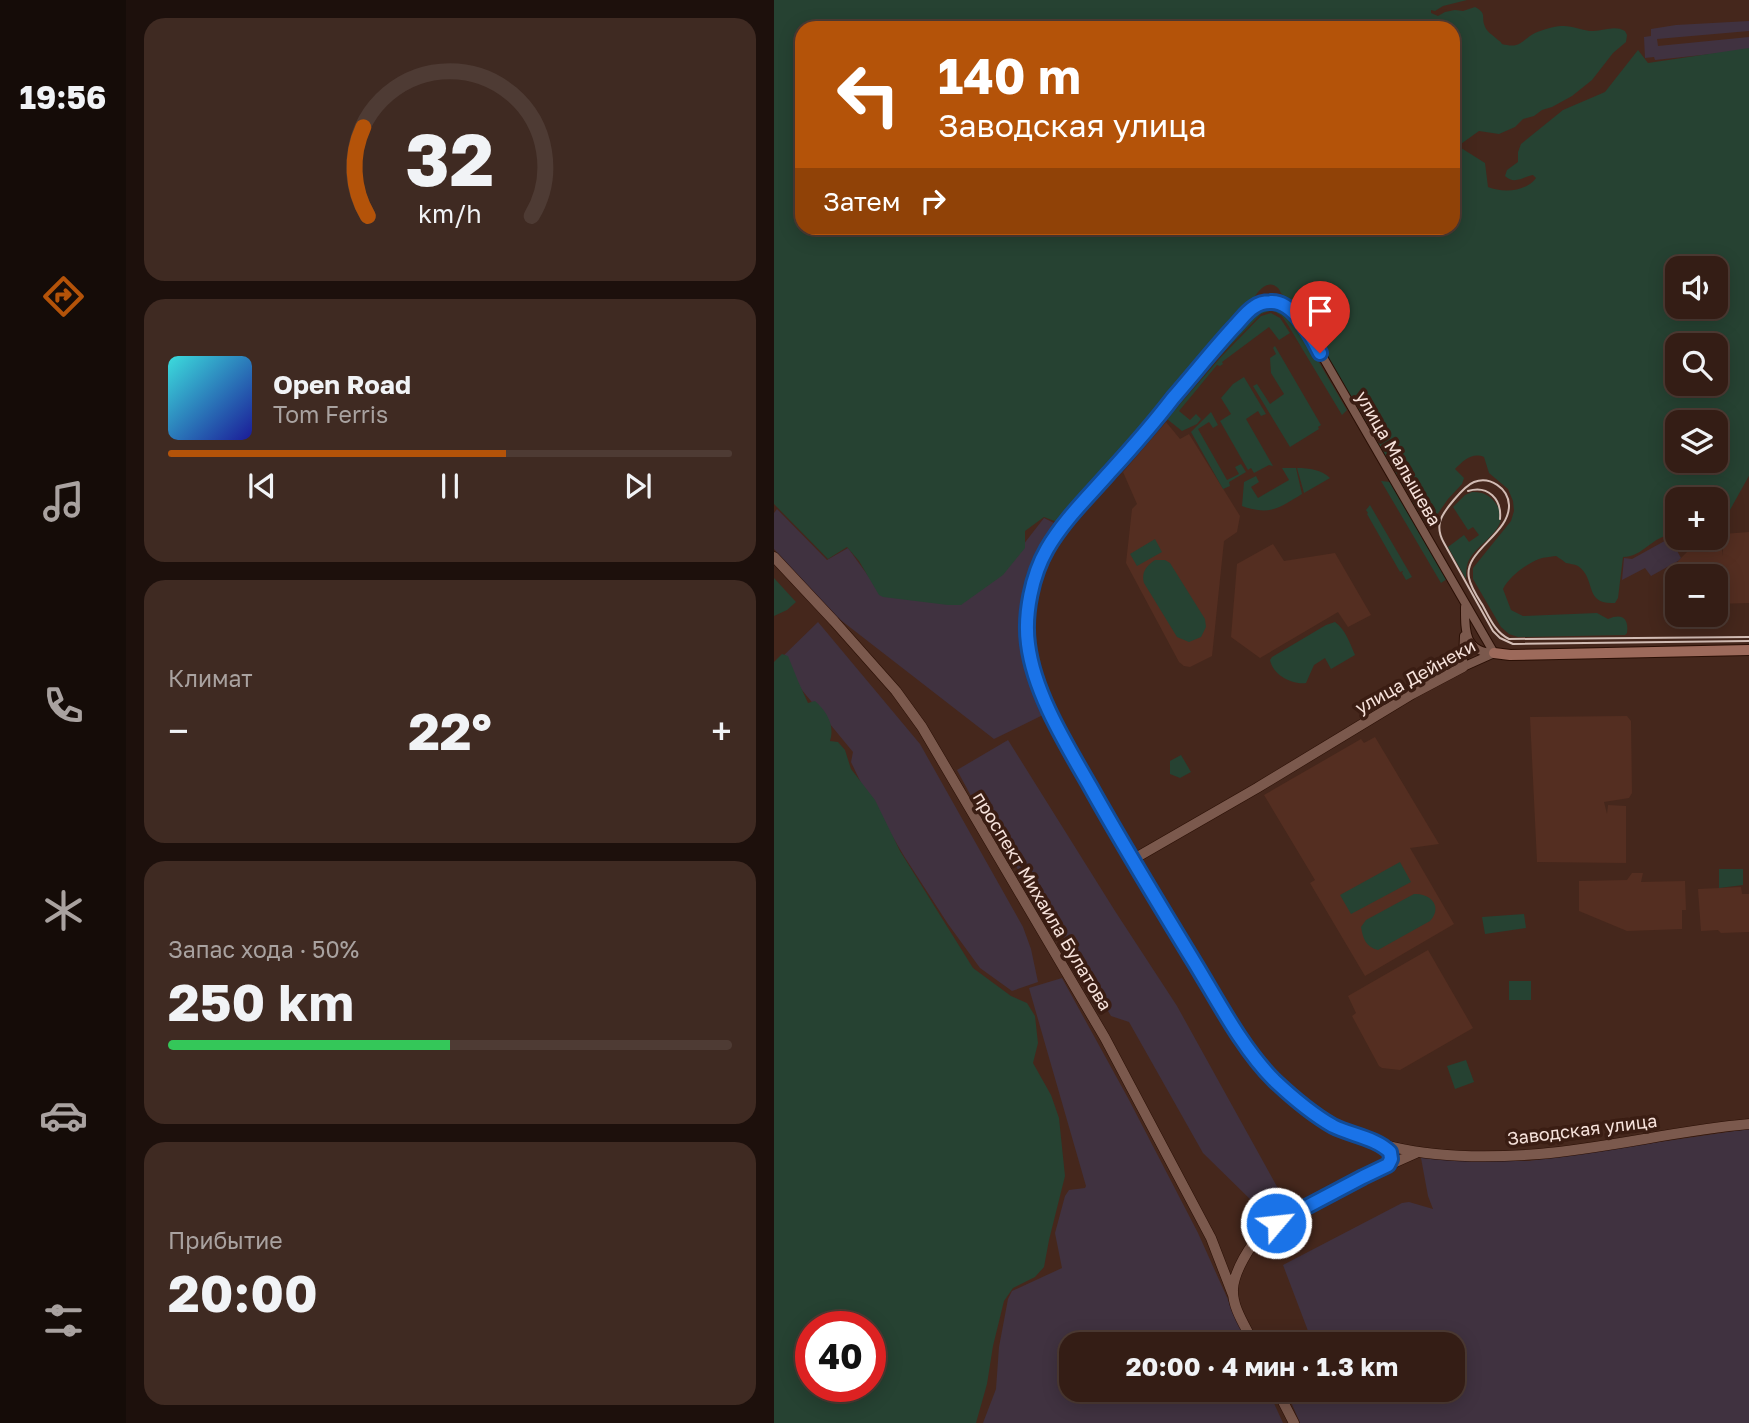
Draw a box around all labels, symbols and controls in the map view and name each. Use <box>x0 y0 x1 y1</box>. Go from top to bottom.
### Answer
text: 140 m <box>938 46 1081 105</box>
icon: left <box>823 49 914 140</box>
text: 19:56 <box>20 78 106 116</box>
text: Заводская улица <box>938 106 1206 144</box>
text: 32 <box>406 115 494 202</box>
icon: right <box>914 182 952 220</box>
text: Затем <box>823 186 900 217</box>
text: km/h <box>418 197 482 228</box>
map controls <box>1665 256 1728 627</box>
button: sound <box>1665 256 1728 319</box>
icon: directions <box>39 272 88 321</box>
pin <box>1290 281 1350 353</box>
icon: arrive <box>1301 292 1339 330</box>
button: search <box>1665 333 1728 396</box>
text: Open Road <box>273 369 411 400</box>
street label: улица Малышева <box>1351 387 1447 529</box>
text: Tom Ferris <box>273 400 388 428</box>
button: layers <box>1665 410 1728 473</box>
icon: previous <box>243 467 281 505</box>
icon: pause <box>431 467 469 505</box>
icon: next <box>619 467 657 505</box>
icon: music <box>39 477 88 526</box>
button: + <box>1665 487 1728 550</box>
button: − <box>1665 564 1728 627</box>
street label: улица Дейнеки <box>1351 634 1479 718</box>
text: Климат <box>168 664 253 692</box>
icon: phone <box>39 681 88 730</box>
text: 22° <box>408 699 492 761</box>
text: − <box>168 708 189 753</box>
text: + <box>711 708 732 753</box>
street label: проспект Михаила Булатова <box>969 788 1117 1014</box>
icon: climate <box>39 886 88 935</box>
text: Запас хода · 50% <box>168 935 359 963</box>
text: 250 km <box>168 970 354 1032</box>
icon: car <box>39 1091 88 1140</box>
street label: Заводская улица <box>1506 1109 1658 1149</box>
position arrow <box>1239 1186 1313 1260</box>
text: Прибытие <box>168 1226 283 1254</box>
text: 20:00 <box>168 1261 318 1323</box>
icon: filters <box>39 1296 88 1345</box>
speed limit sign: 40 <box>795 1311 886 1402</box>
text: 20:00 · 4 мин · 1.3 km <box>1126 1351 1398 1382</box>

